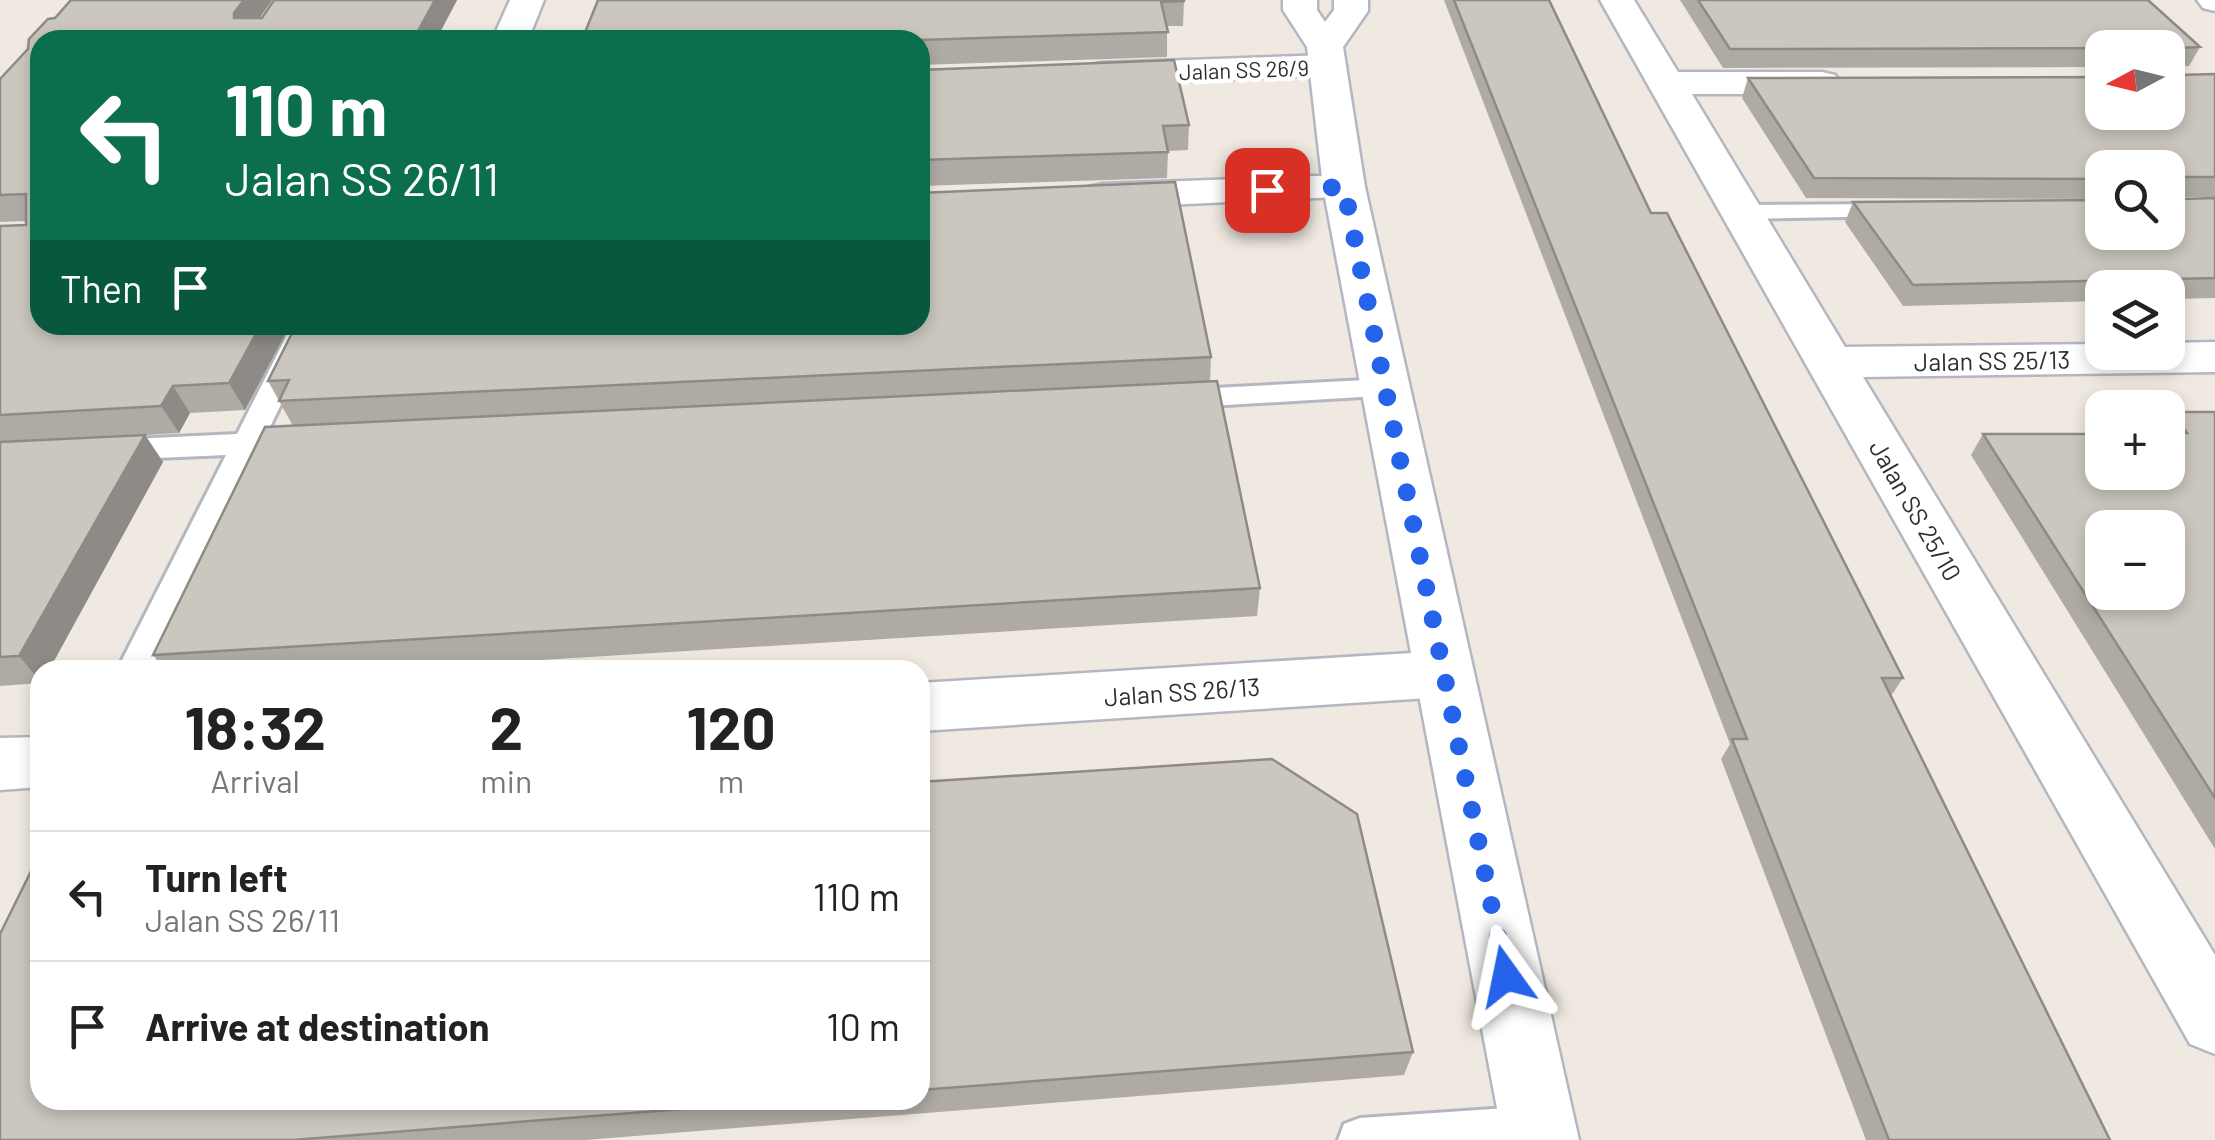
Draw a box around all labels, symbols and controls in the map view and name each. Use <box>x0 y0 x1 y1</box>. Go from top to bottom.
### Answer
north arrow <box>2085 30 2185 130</box>
map controls <box>2085 30 2185 610</box>
street label: Jalan SS 26/9 <box>1179 54 1309 84</box>
text: 110 m <box>225 66 387 150</box>
icon: left <box>60 70 190 200</box>
pin <box>1225 148 1310 233</box>
button: search <box>2085 150 2185 250</box>
text: Jalan SS 26/11 <box>225 151 499 205</box>
icon: arrive <box>1240 163 1295 218</box>
icon: arrive <box>163 260 218 315</box>
text: Then <box>60 265 143 311</box>
button: layers <box>2085 270 2185 370</box>
street label: Jalan SS 25/13 <box>1914 344 2070 376</box>
button: + <box>2085 390 2185 490</box>
street label: Jalan SS 25/10 <box>1864 434 1968 586</box>
button: − <box>2085 510 2185 610</box>
street label: Jalan SS 26/13 <box>1103 671 1261 711</box>
text: 18:32 <box>184 690 326 762</box>
text: 2 <box>489 690 523 762</box>
text: 120 <box>687 690 776 762</box>
text: Arrival <box>210 761 300 799</box>
text: min <box>480 761 532 799</box>
text: m <box>718 761 744 799</box>
text: Turn left <box>145 854 288 900</box>
icon: left <box>60 869 115 924</box>
text: 110 m <box>813 873 900 919</box>
text: Jalan SS 26/11 <box>145 900 340 938</box>
position arrow <box>1454 924 1558 1028</box>
icon: arrive <box>60 999 115 1054</box>
text: Arrive at destination <box>145 1003 490 1049</box>
text: 10 m <box>826 1003 900 1049</box>

